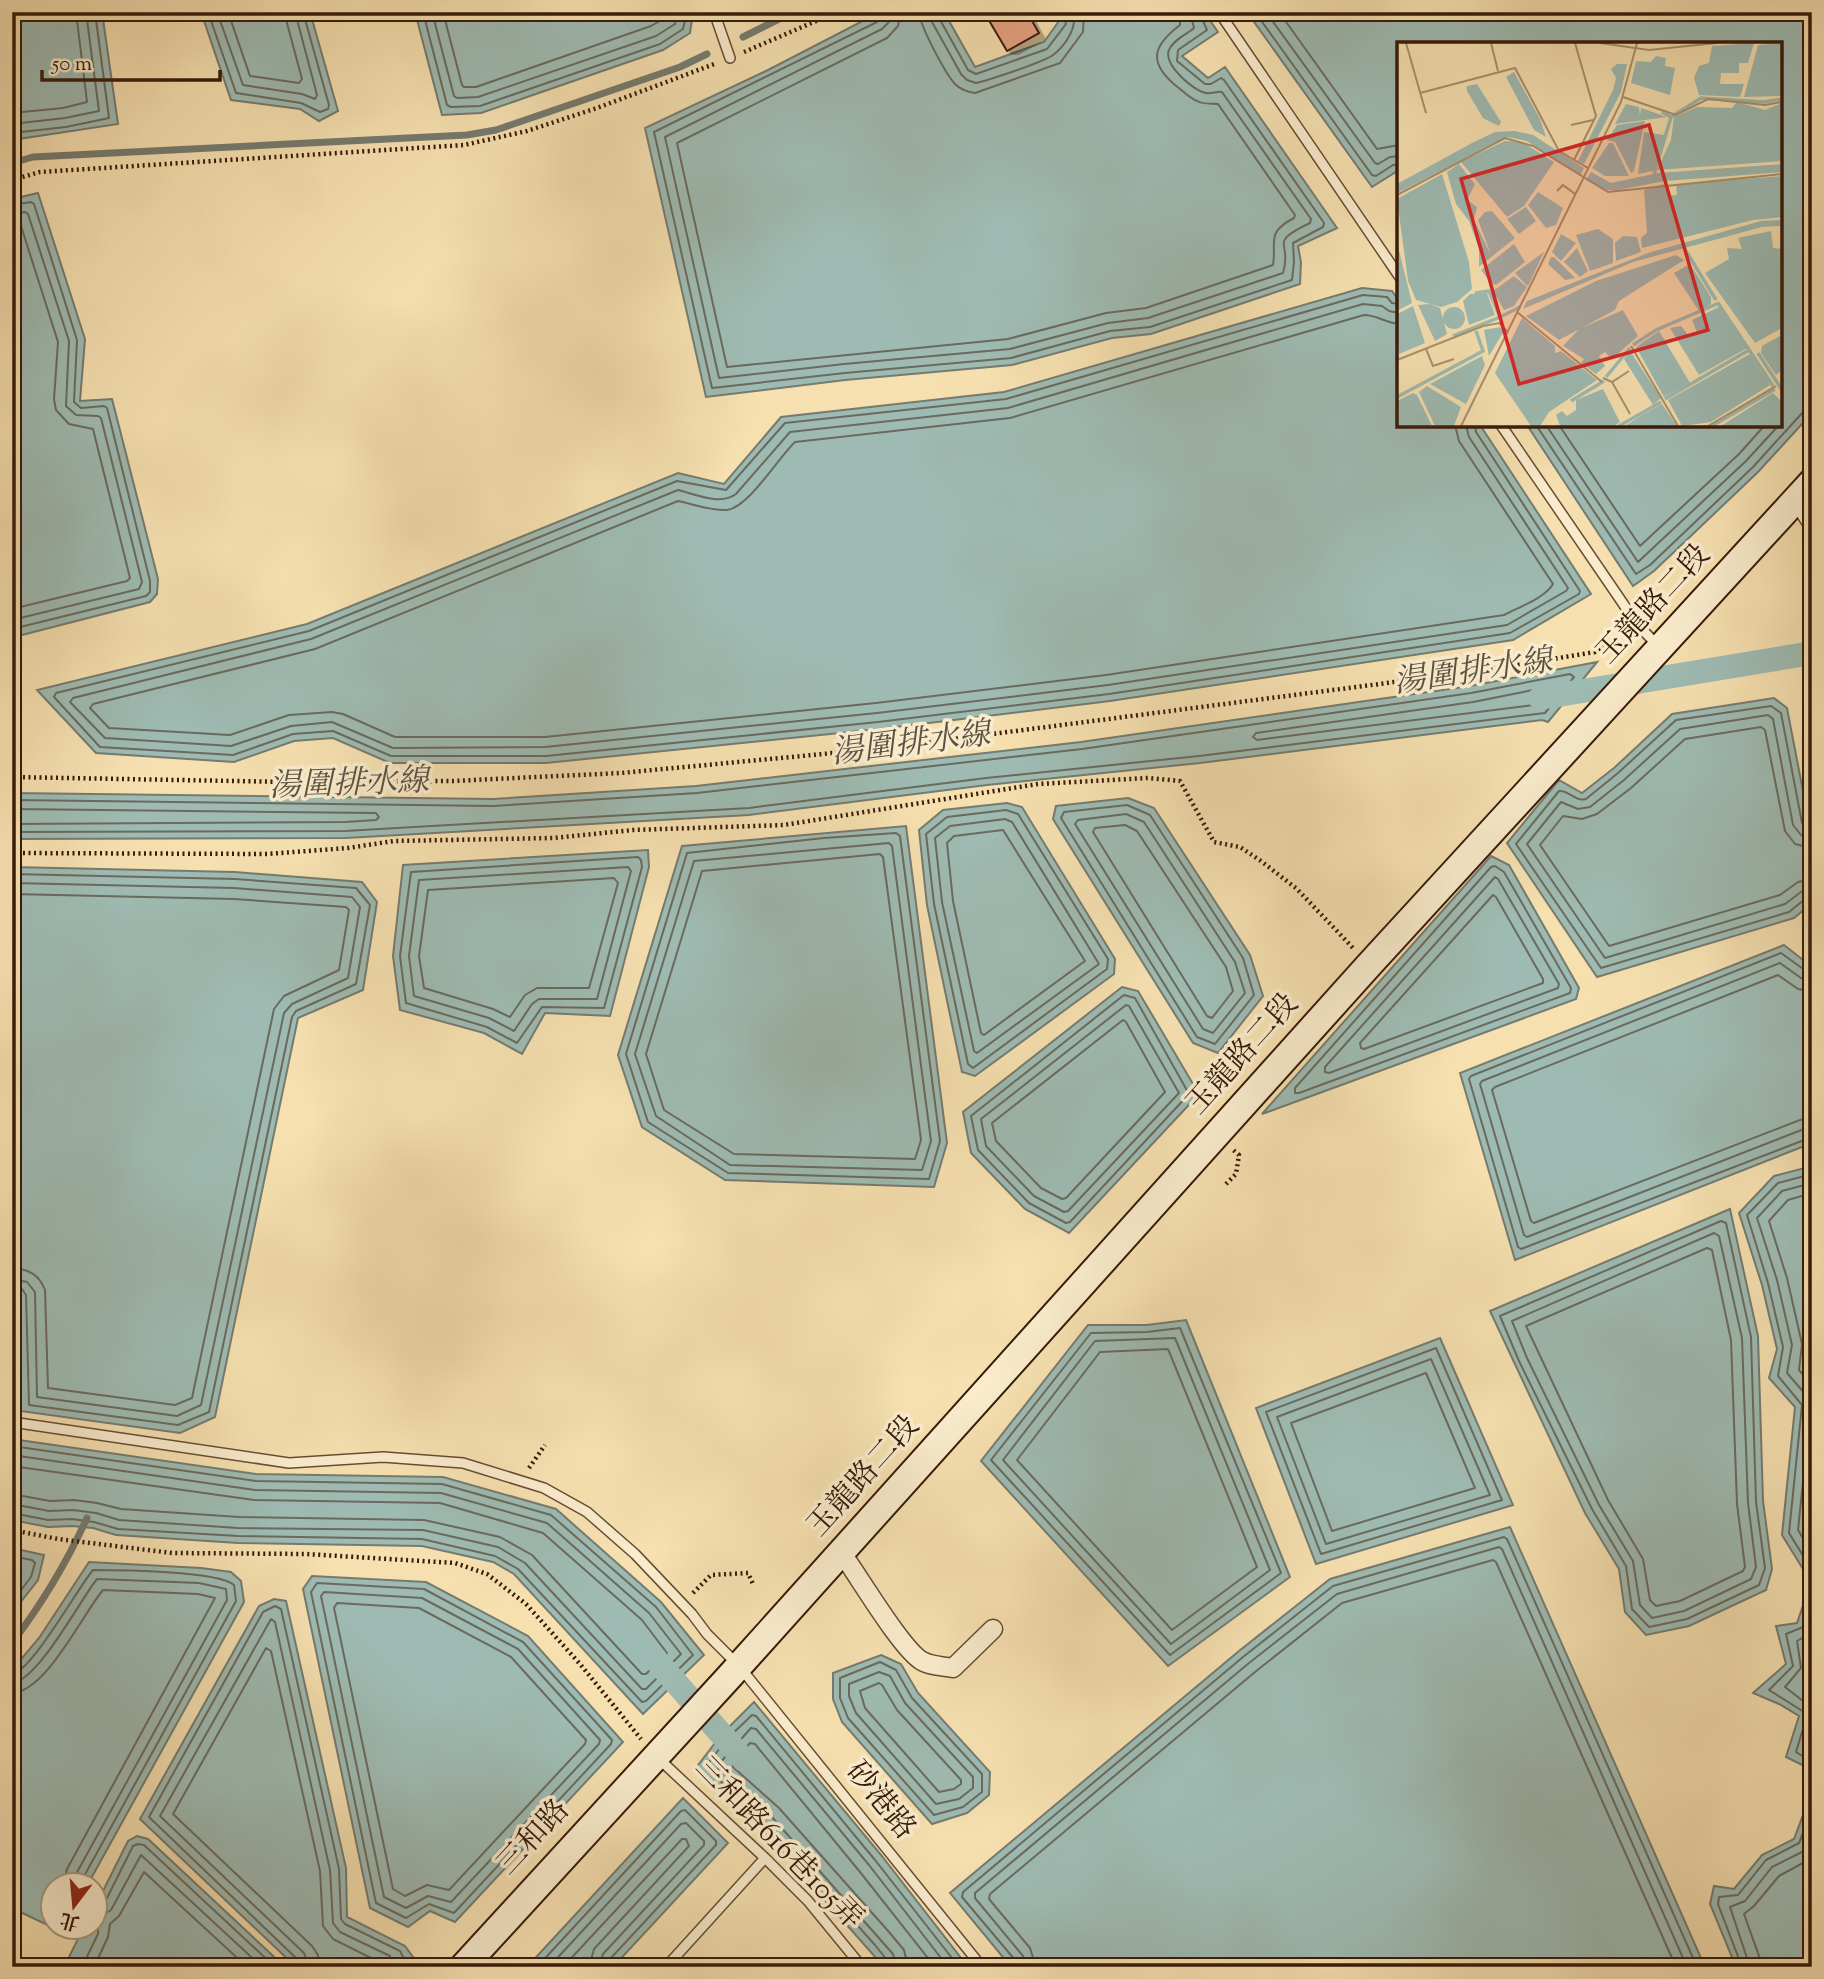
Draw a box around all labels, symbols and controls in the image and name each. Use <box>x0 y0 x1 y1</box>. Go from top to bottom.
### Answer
scale bar <box>42 38 220 82</box>
inset map <box>1397 42 1782 427</box>
text: 50 m <box>51 50 92 80</box>
street label: 玉龍路二段 <box>1587 535 1721 675</box>
water label: 湯圍排水線 <box>1391 639 1558 707</box>
water label: 湯圍排水線 <box>829 712 996 778</box>
water label: 湯圍排水線 <box>268 759 433 811</box>
street label: 玉龍路二段 <box>1177 985 1309 1125</box>
street label: 玉龍路二段 <box>798 1407 930 1547</box>
street label: 三和路616巷105弄 <box>684 1748 872 1940</box>
street label: 砂港路 <box>835 1752 925 1850</box>
street label: 三和路 <box>488 1790 580 1886</box>
north arrow <box>38 1870 108 1940</box>
text: 北 <box>57 1904 83 1936</box>

